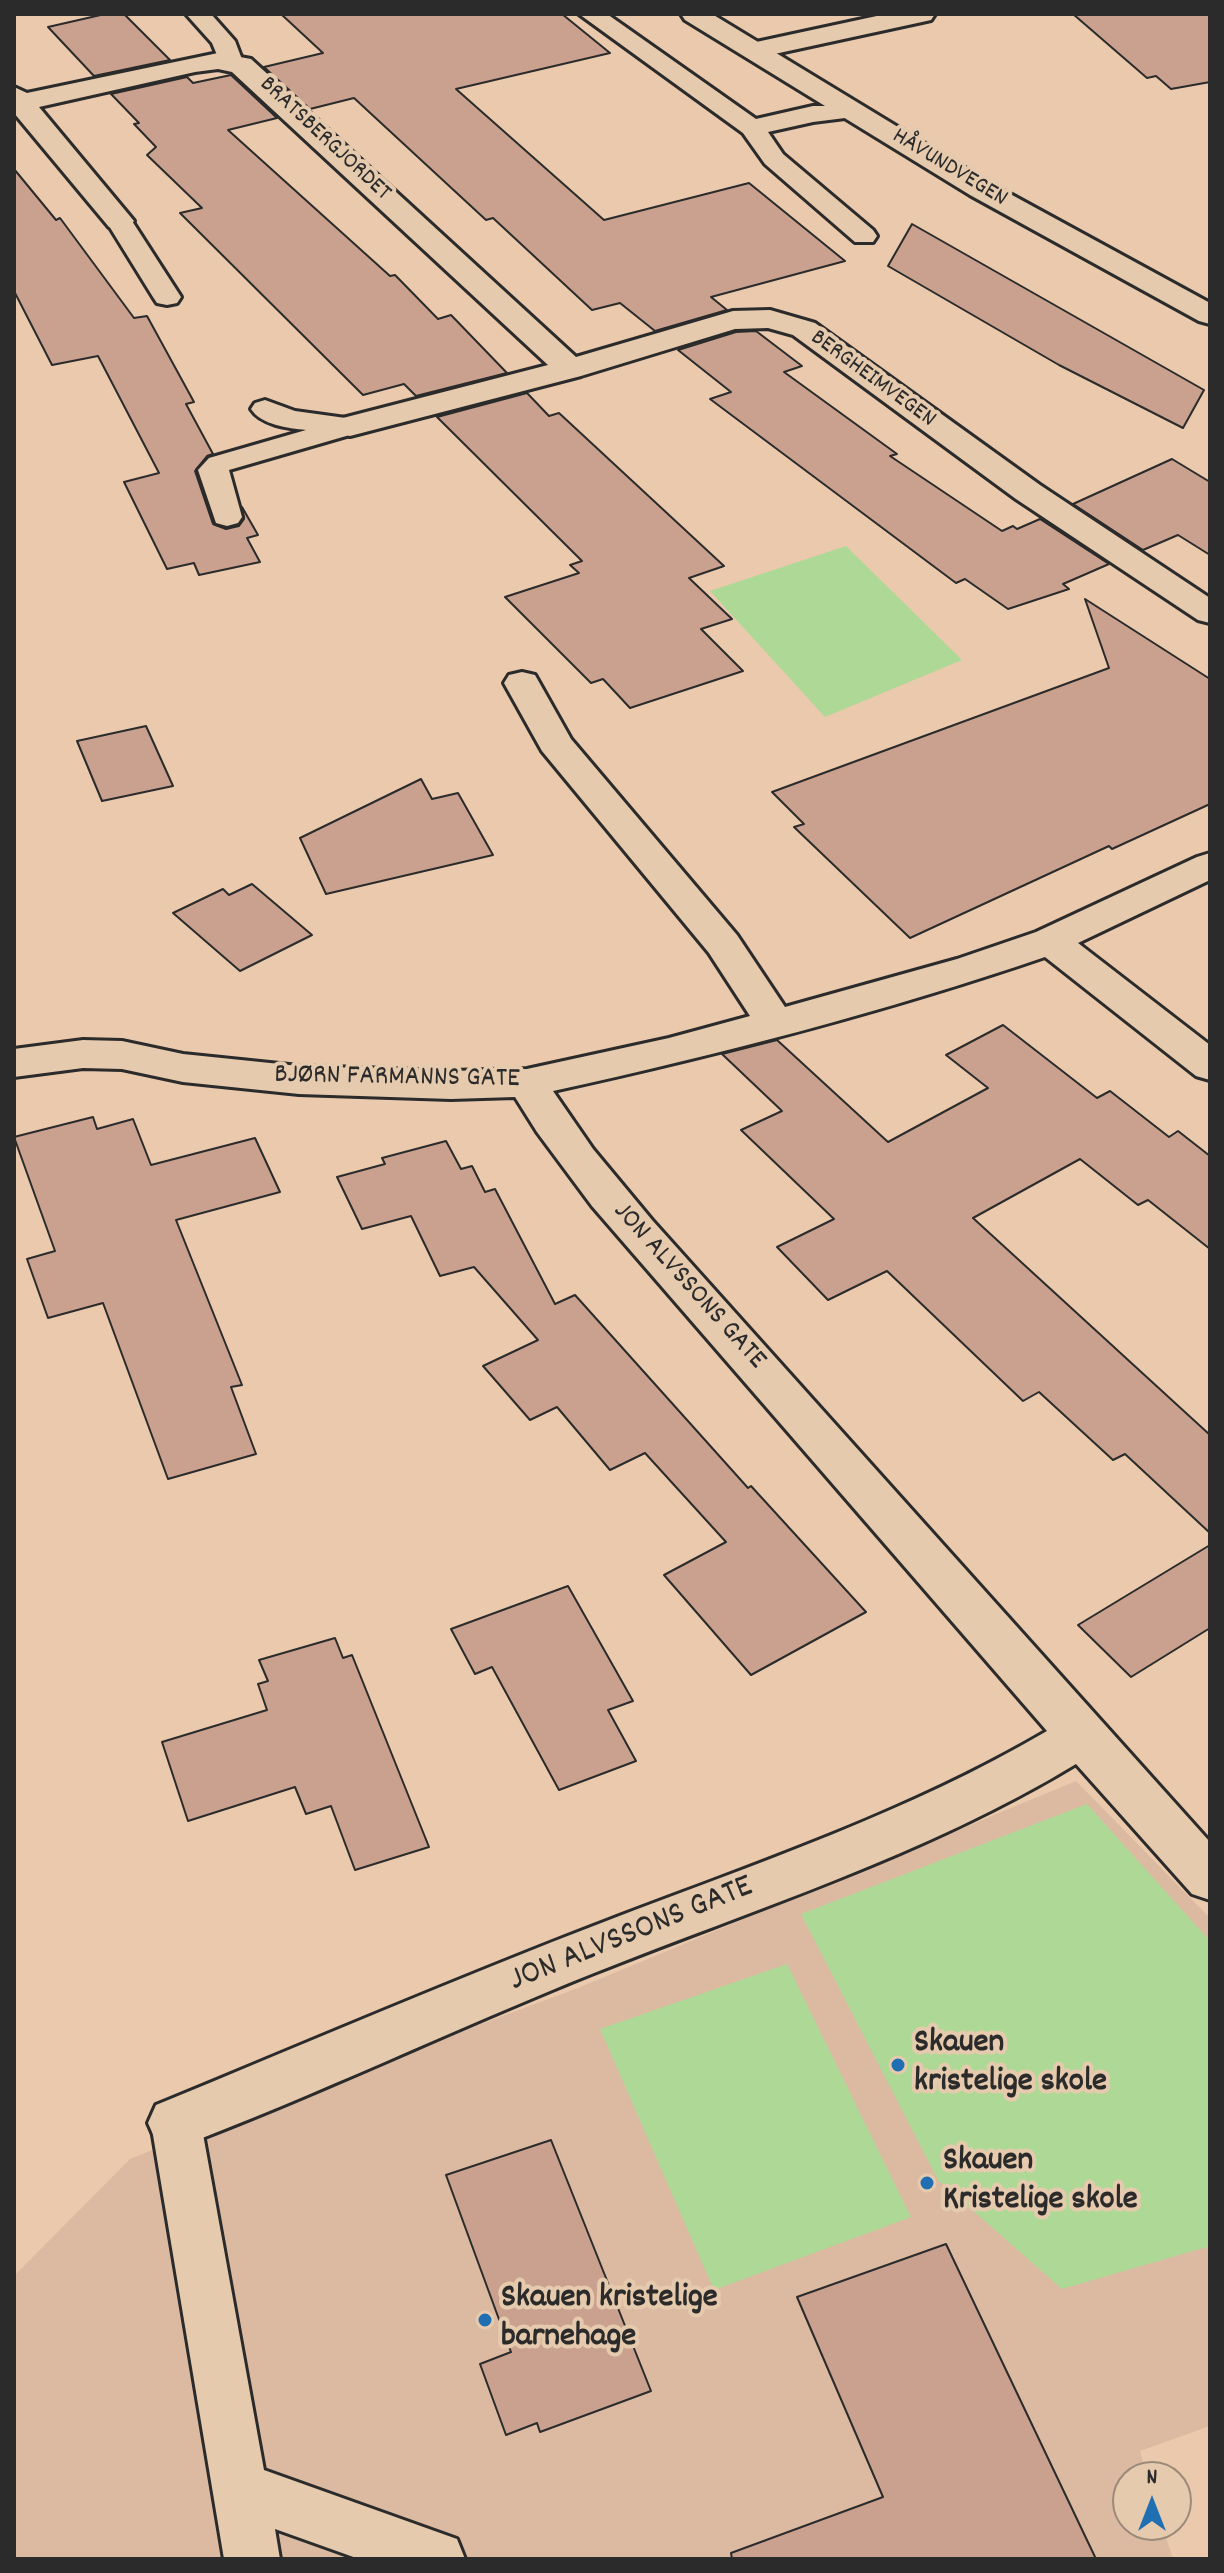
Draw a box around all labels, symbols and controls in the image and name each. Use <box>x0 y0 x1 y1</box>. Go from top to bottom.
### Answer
street label: BRATSBERGJORDET <box>252 72 396 208</box>
street label: HÅVUNDVEGEN <box>886 123 1012 215</box>
street label: BERGHEIMVEGEN <box>804 325 940 435</box>
street label: BJØRN FARMANNS GATE <box>274 1060 520 1098</box>
street label: JON ALVSSONS GATE <box>604 1196 772 1378</box>
street label: JON ALVSSONS GATE <box>504 1869 760 2003</box>
place label: Skauen kristelige skole <box>914 2025 1107 2104</box>
marker: Skauen kristelige skole <box>889 2056 907 2074</box>
place label: Skauen Kristelige skole <box>943 2143 1138 2222</box>
marker: Skauen Kristelige skole <box>918 2174 936 2192</box>
place label: Skauen kristelige barnehage <box>501 2280 718 2360</box>
marker: Skauen kristelige barnehage <box>476 2311 494 2329</box>
north arrow <box>1112 2461 1192 2541</box>
text: N <box>1147 2463 1157 2494</box>

